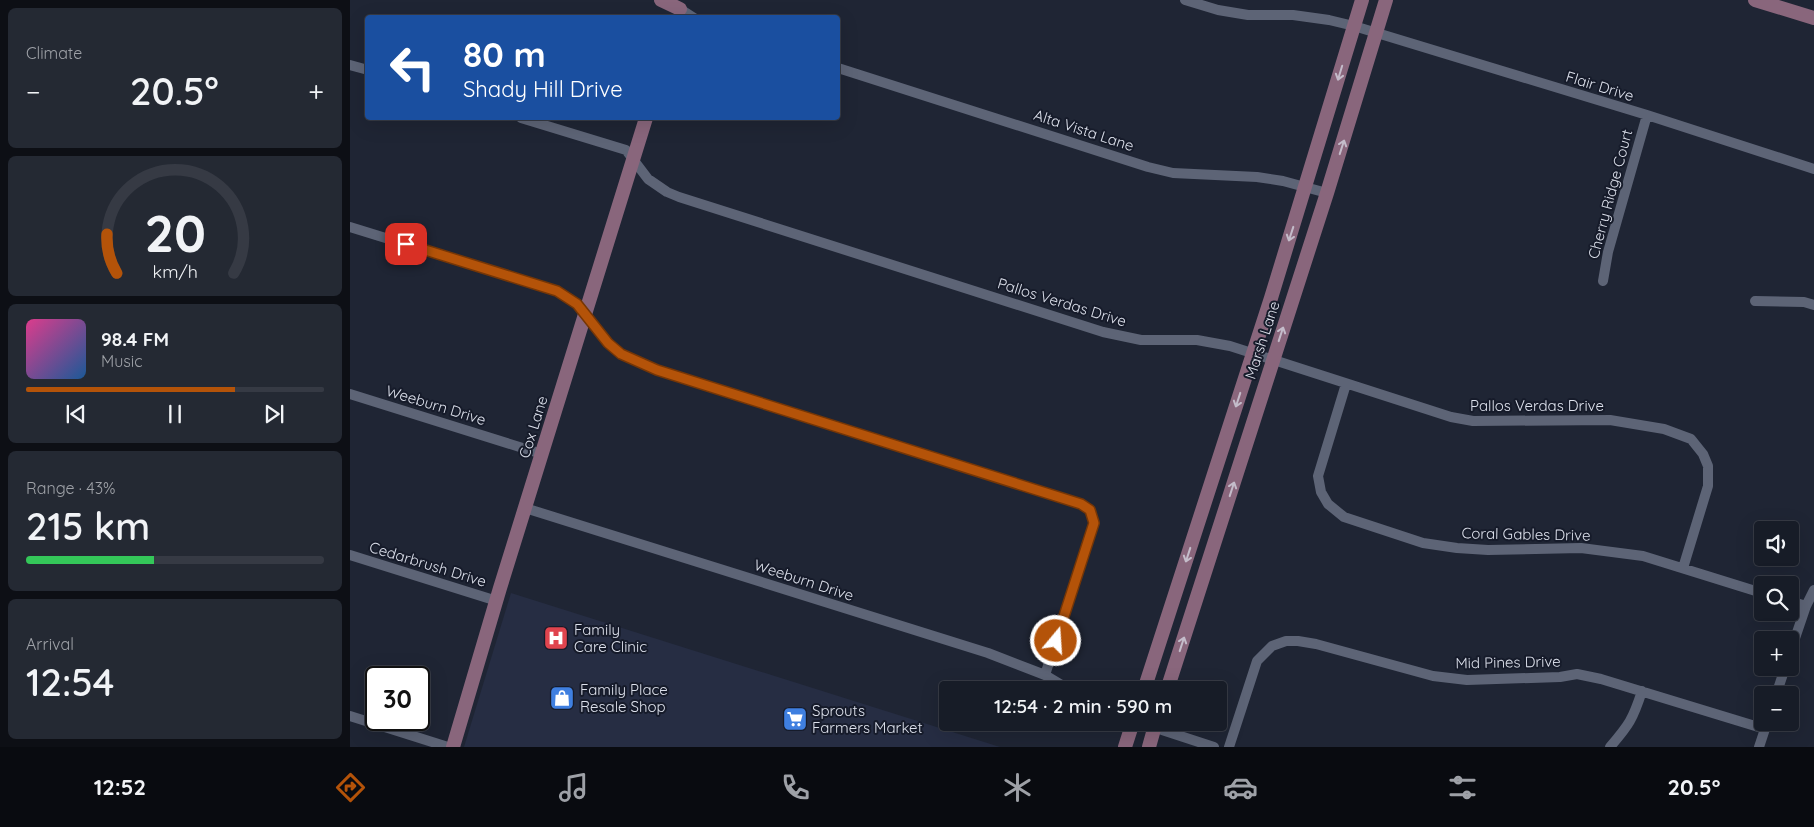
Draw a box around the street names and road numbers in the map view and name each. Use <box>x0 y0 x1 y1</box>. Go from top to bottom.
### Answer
street label: Flair Drive <box>1564 67 1636 105</box>
street label: Alta Vista Lane <box>1032 105 1136 155</box>
street label: Cherry Ridge Court <box>1584 127 1636 261</box>
street label: Pallos Verdas Drive <box>995 273 1129 331</box>
street label: Marsh Lane <box>1240 298 1284 382</box>
street label: Weeburn Drive <box>384 381 488 429</box>
street label: Cox Lane <box>515 393 551 461</box>
street label: Pallos Verdas Drive <box>1470 396 1604 415</box>
street label: Coral Gables Drive <box>1461 523 1591 545</box>
street label: Cedarbrush Drive <box>367 537 489 591</box>
street label: Weeburn Drive <box>752 555 856 605</box>
street label: Mid Pines Drive <box>1455 652 1561 672</box>

